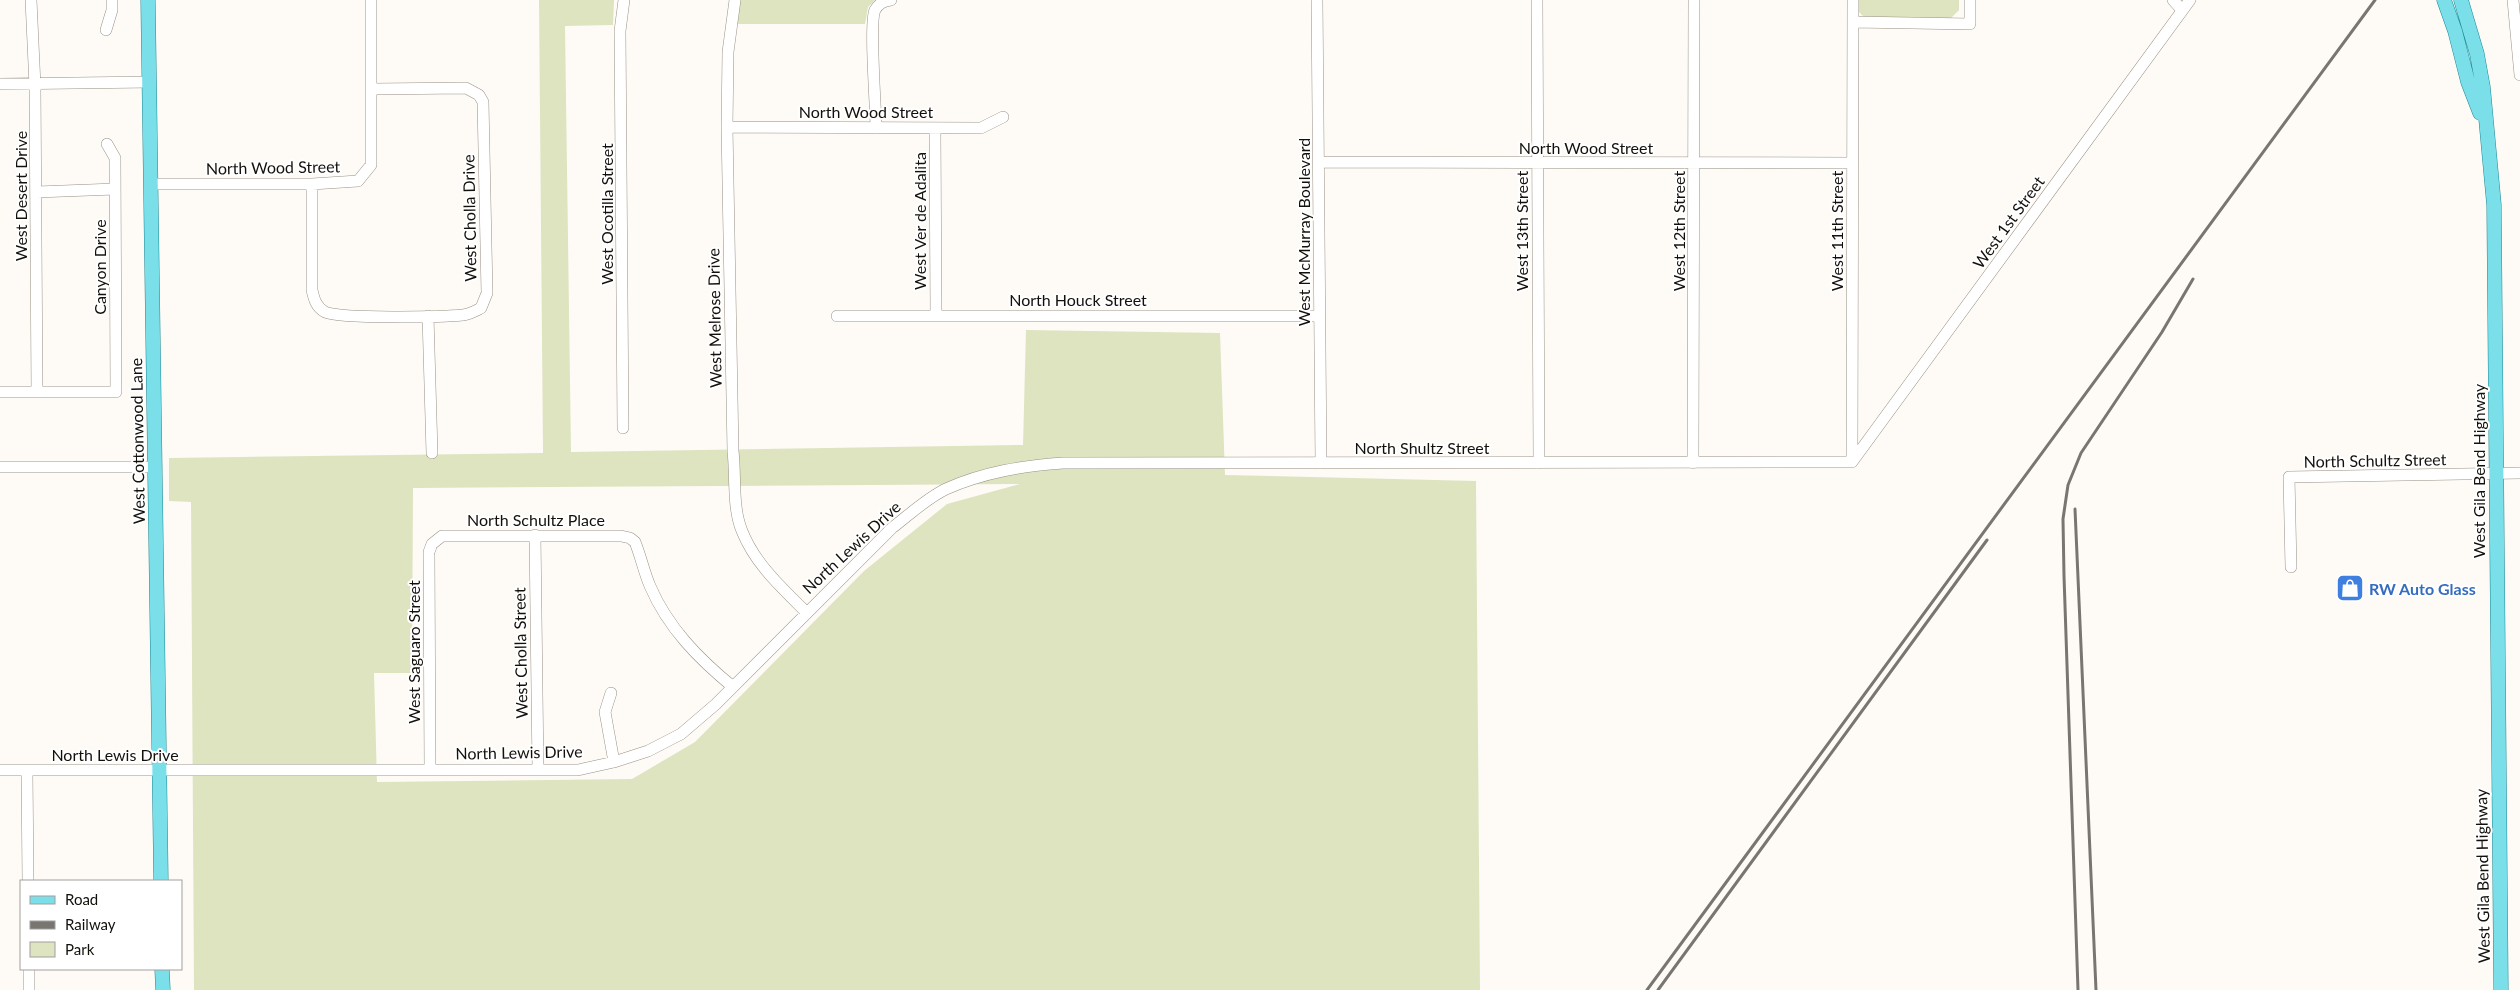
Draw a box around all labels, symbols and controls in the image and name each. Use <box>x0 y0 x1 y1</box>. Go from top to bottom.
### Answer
street label: North Wood Street <box>799 102 933 121</box>
street label: West Desert Drive <box>11 131 30 261</box>
street label: West McMurray Boulevard <box>1294 138 1313 326</box>
street label: North Wood Street <box>1519 138 1653 157</box>
street label: West Ocotilla Street <box>597 143 616 285</box>
street label: West Ver de Adalita <box>910 152 929 290</box>
street label: West Cholla Drive <box>458 154 480 282</box>
street label: North Wood Street <box>206 156 341 178</box>
street label: West 13th Street <box>1512 171 1531 291</box>
street label: West 12th Street <box>1669 171 1688 291</box>
street label: West 11th Street <box>1827 171 1846 291</box>
street label: West 1st Street <box>1968 172 2048 272</box>
street label: Canyon Drive <box>90 219 109 315</box>
street label: West Melrose Drive <box>703 248 725 388</box>
street label: North Houck Street <box>1009 290 1147 309</box>
street label: West Cottonwood Lane <box>126 358 148 524</box>
street label: West Gila Bend Highway <box>2469 383 2488 558</box>
street label: North Shultz Street <box>1355 438 1490 457</box>
street label: North Schultz Street <box>2303 449 2447 471</box>
street label: North Lewis Drive <box>798 497 904 597</box>
street label: North Schultz Place <box>467 510 605 529</box>
shop icon: RW Auto Glass <box>2335 573 2365 603</box>
place label: RW Auto Glass <box>2369 579 2476 598</box>
street label: West Saguaro Street <box>404 580 423 724</box>
street label: West Cholla Street <box>509 587 531 719</box>
street label: North Lewis Drive <box>455 741 583 763</box>
street label: North Lewis Drive <box>51 745 179 764</box>
street label: West Gila Bend Highway <box>2471 788 2493 963</box>
legend <box>20 880 182 970</box>
text: Road <box>65 890 98 908</box>
text: Railway <box>65 915 116 933</box>
text: Park <box>65 940 95 958</box>

